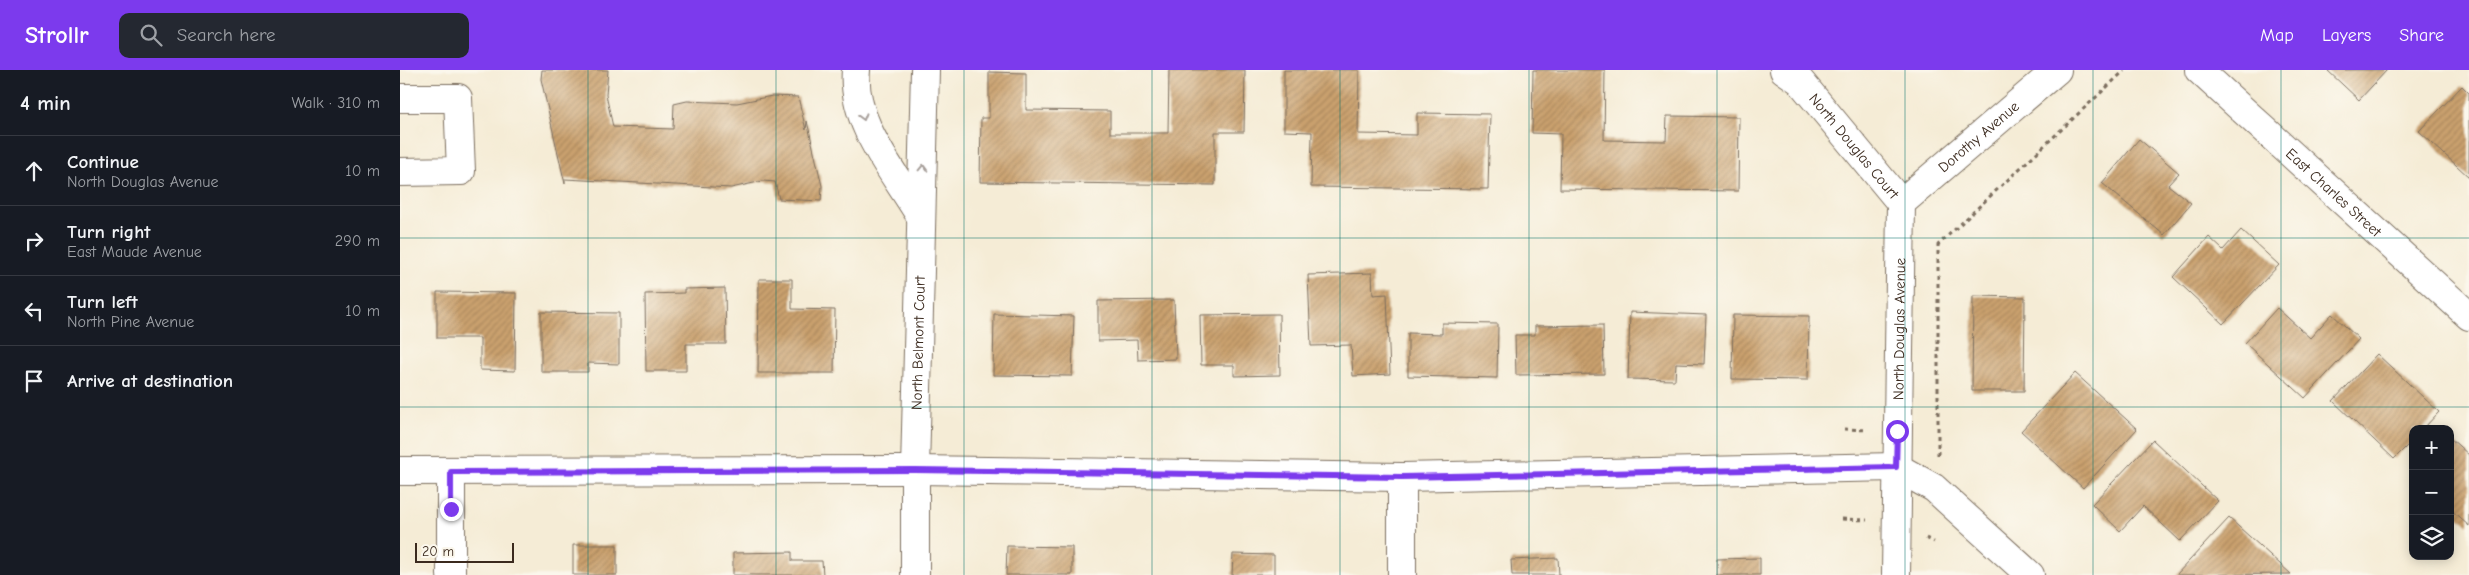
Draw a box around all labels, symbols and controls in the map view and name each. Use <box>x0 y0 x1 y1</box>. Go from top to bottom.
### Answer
search box <box>119 13 469 58</box>
text: Strollr <box>25 21 89 49</box>
icon: search <box>137 21 165 49</box>
text: Search here <box>177 24 276 46</box>
text: Map <box>2260 25 2294 46</box>
text: Layers <box>2322 25 2371 46</box>
text: Share <box>2399 25 2444 46</box>
street label: North Douglas Court <box>1805 90 1903 203</box>
text: 4 min <box>20 91 71 115</box>
text: Walk · 310 m <box>291 94 380 112</box>
street label: Dorothy Avenue <box>1934 97 2023 176</box>
one-way arrow <box>858 113 868 121</box>
street label: East Charles Street <box>2282 145 2386 241</box>
text: Continue <box>67 151 139 173</box>
icon: ahead <box>20 157 48 185</box>
text: 10 m <box>345 162 380 180</box>
one-way arrow <box>917 164 928 172</box>
text: North Douglas Avenue <box>67 173 219 191</box>
text: Turn right <box>67 221 151 243</box>
icon: right <box>20 227 48 255</box>
text: 290 m <box>335 232 380 250</box>
text: East Maude Avenue <box>67 243 202 261</box>
street label: North Douglas Avenue <box>1889 257 1909 400</box>
street label: North Belmont Court <box>907 275 929 410</box>
text: Turn left <box>67 291 138 313</box>
icon: left <box>20 297 48 325</box>
text: 10 m <box>345 302 380 320</box>
text: North Pine Avenue <box>67 313 194 331</box>
icon: arrive <box>20 367 48 395</box>
text: Arrive at destination <box>67 370 233 392</box>
route start <box>1886 420 1909 443</box>
map controls <box>2409 425 2454 560</box>
button: + <box>2409 425 2454 470</box>
button: − <box>2409 470 2454 515</box>
route end <box>440 498 463 521</box>
button: layers <box>2409 515 2454 560</box>
scale bar <box>415 540 514 563</box>
text: 20 m <box>422 543 454 560</box>

